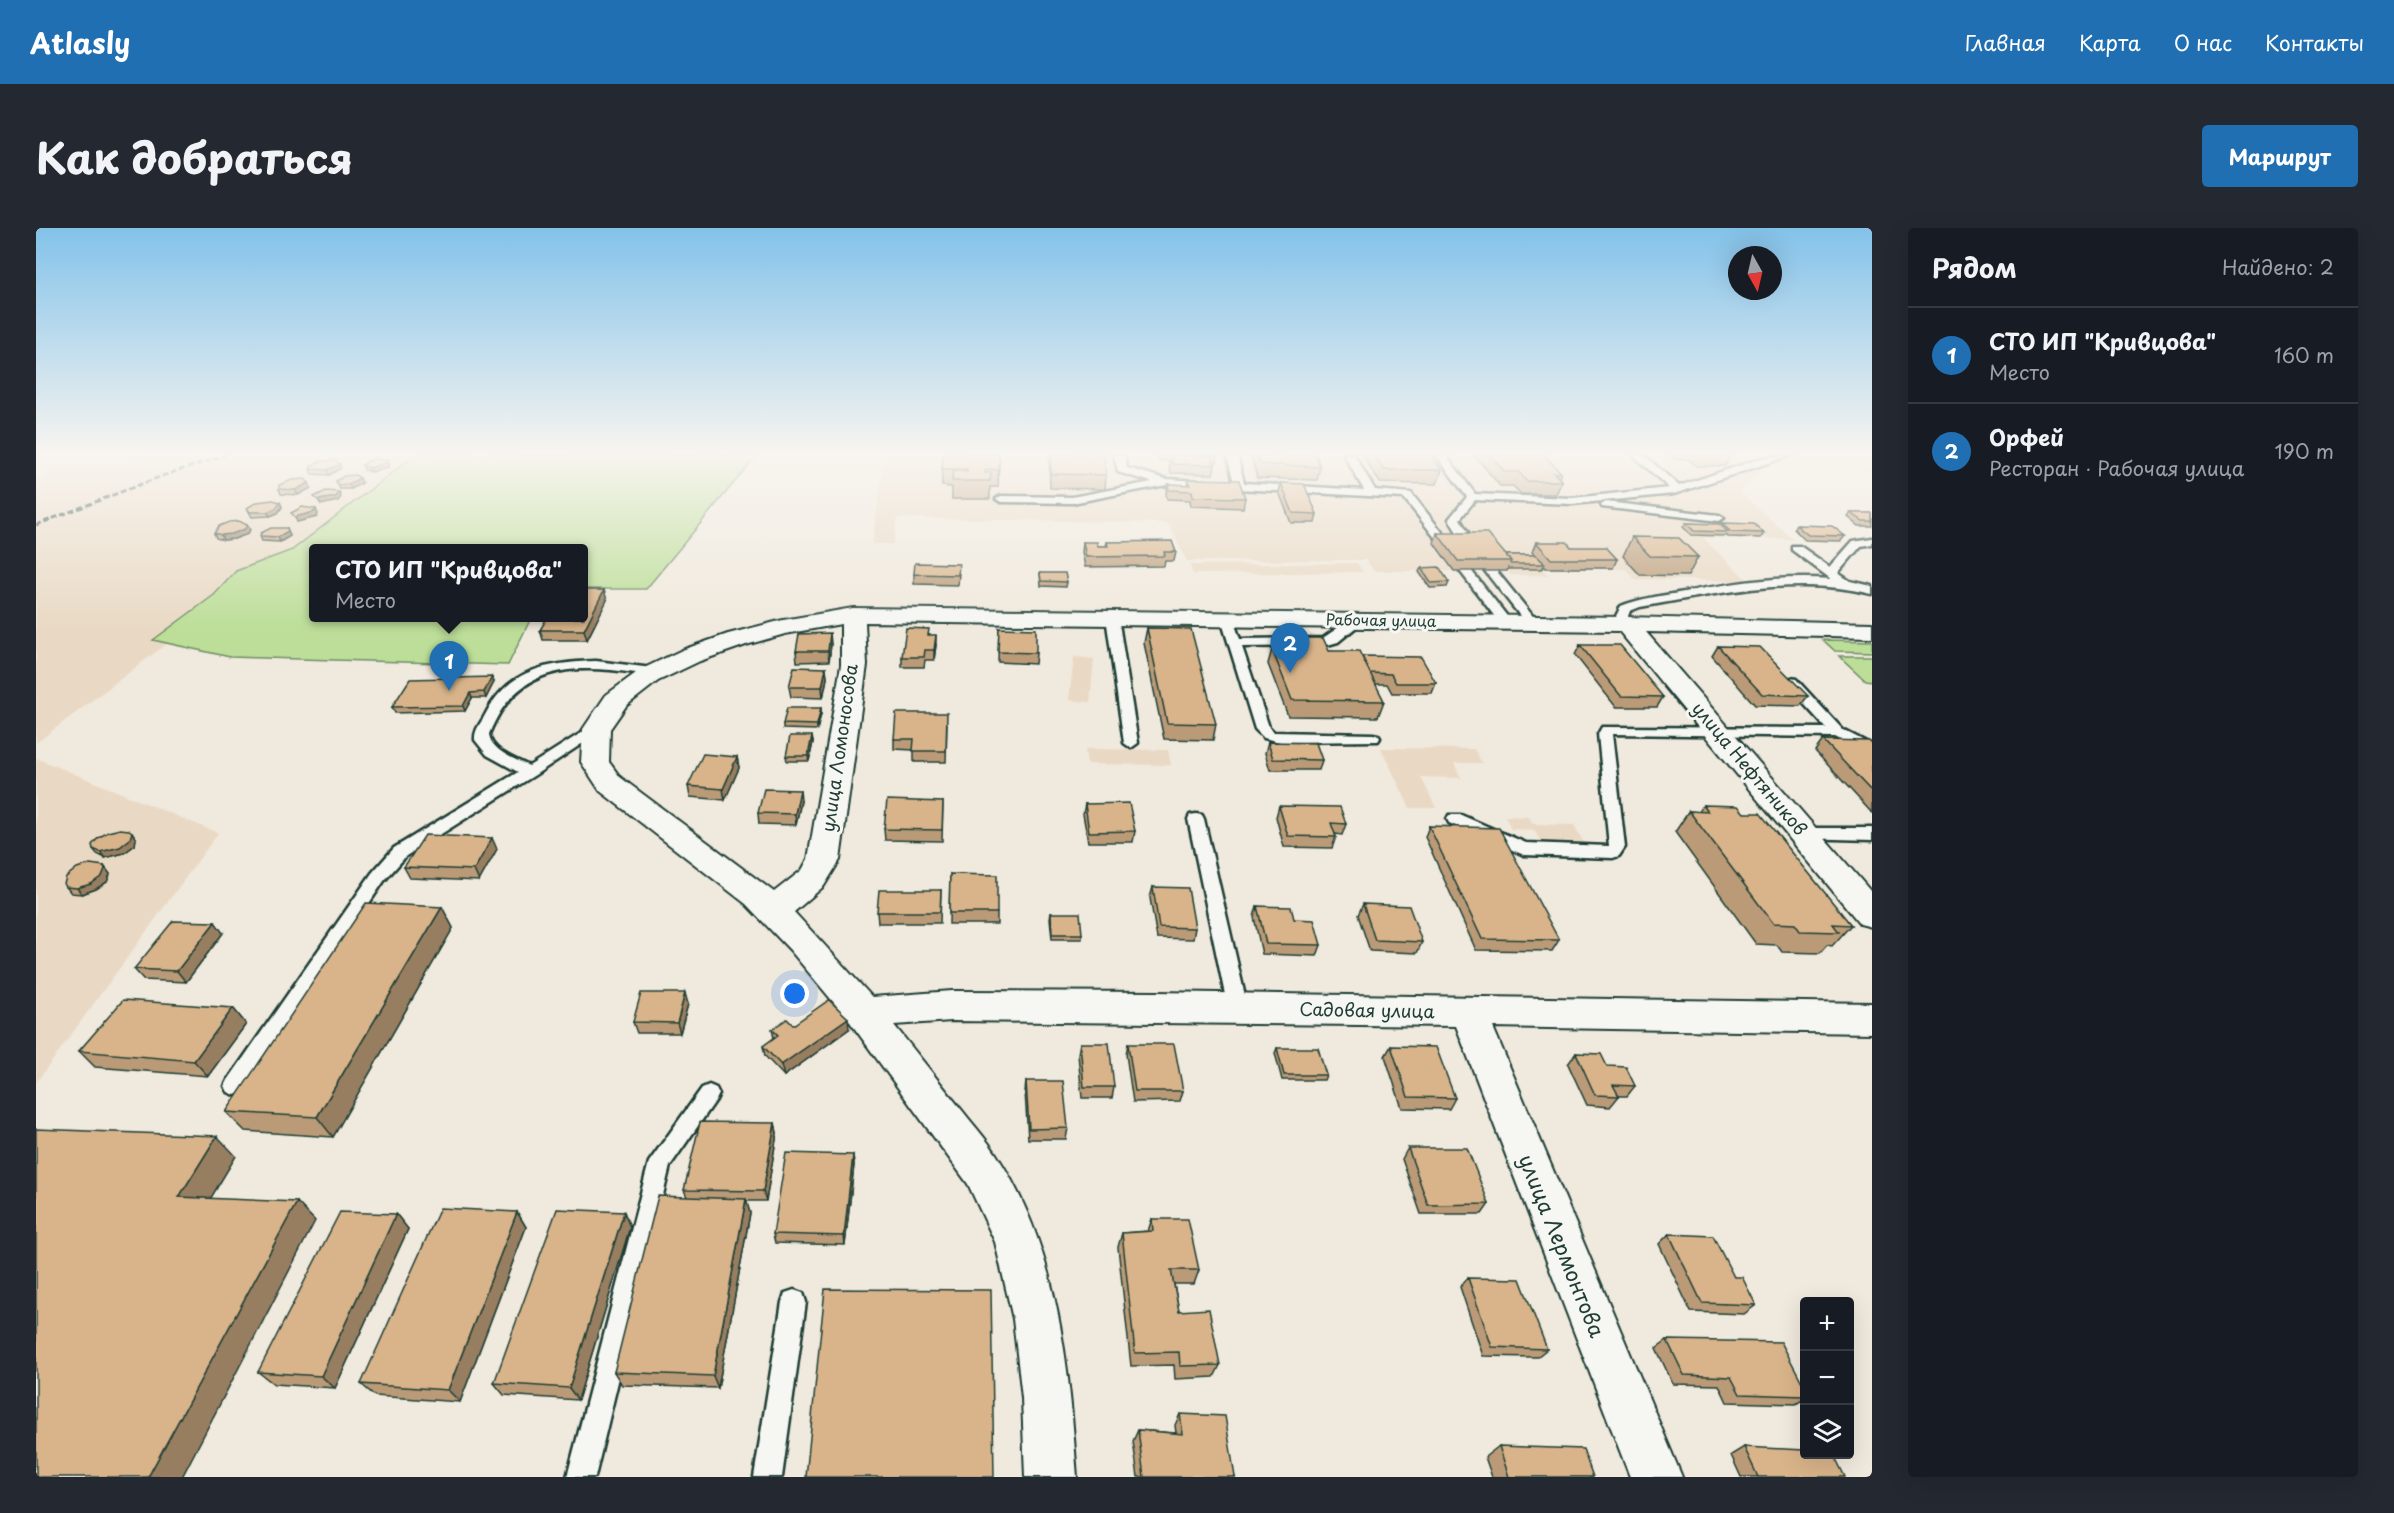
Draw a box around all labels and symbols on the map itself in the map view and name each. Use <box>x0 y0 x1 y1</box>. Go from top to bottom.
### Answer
north arrow <box>1728 246 1782 300</box>
street label: Рабочая улица <box>1326 607 1437 632</box>
pin: 2 <box>1270 624 1310 673</box>
pin: 1 <box>430 642 468 691</box>
street label: улица Ломоносова <box>813 661 864 834</box>
street label: улица Нефтяников <box>1686 695 1814 841</box>
your location <box>780 979 809 1008</box>
street label: Садовая улица <box>1299 995 1436 1024</box>
street label: улица Лермонтова <box>1511 1149 1614 1342</box>

